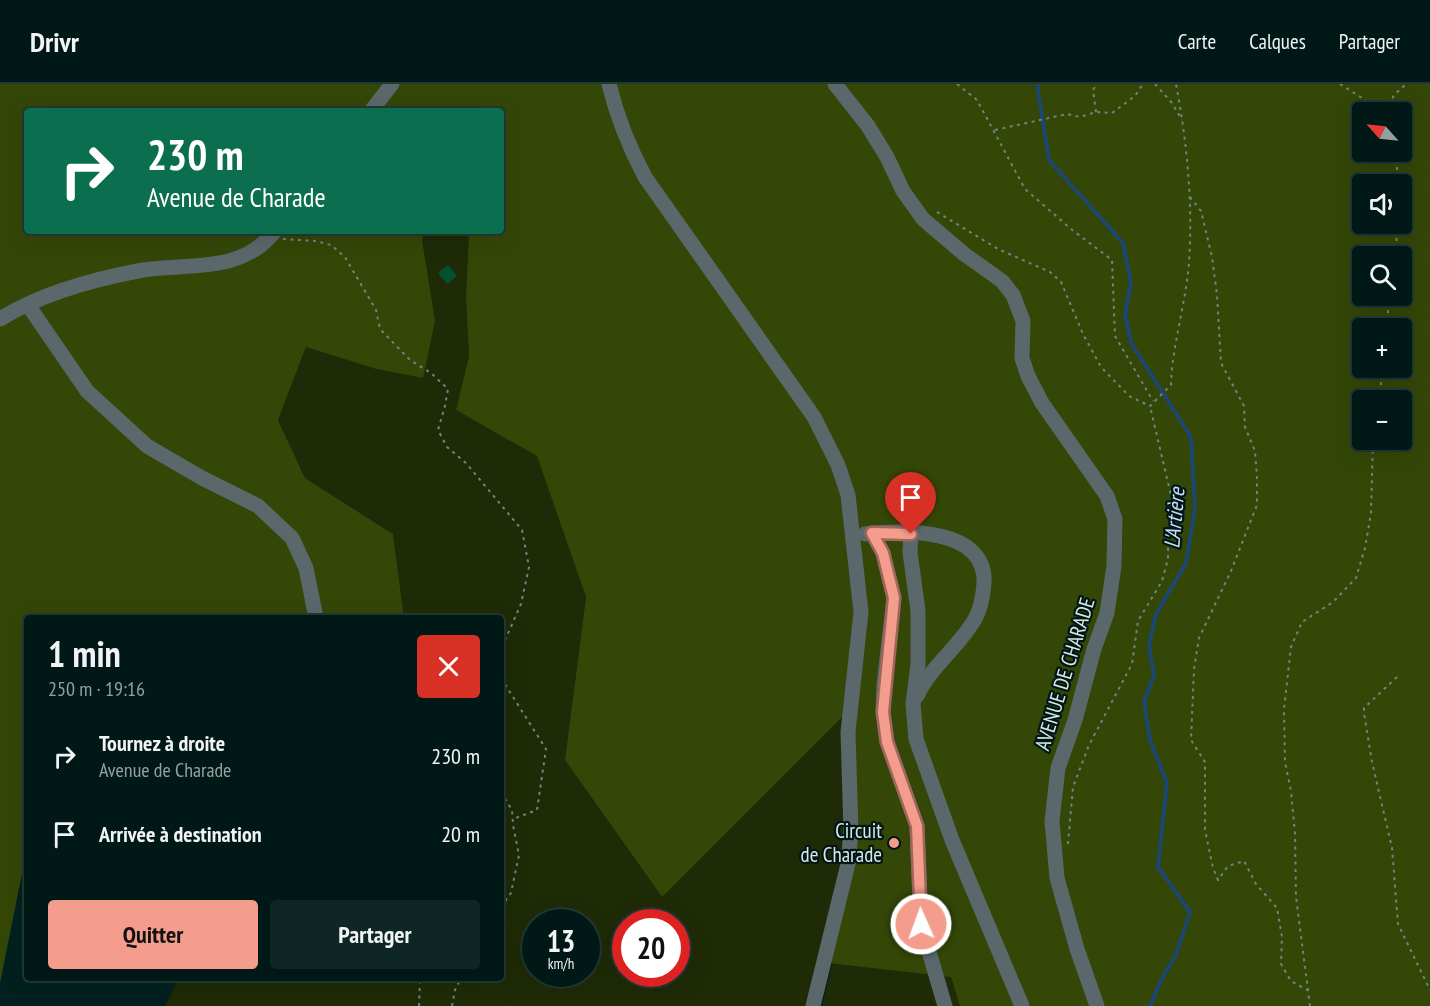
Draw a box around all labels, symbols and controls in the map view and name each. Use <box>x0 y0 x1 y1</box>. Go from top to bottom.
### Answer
text: Drivr <box>30 23 79 60</box>
text: Carte <box>1178 28 1216 55</box>
text: Calques <box>1249 28 1306 55</box>
text: Partager <box>1339 28 1400 55</box>
north arrow <box>1352 102 1412 162</box>
map controls <box>1352 102 1412 450</box>
text: 230 m <box>147 127 244 182</box>
icon: right <box>48 132 126 210</box>
button: sound <box>1352 174 1412 234</box>
text: Avenue de Charade <box>147 180 326 214</box>
button: search <box>1352 246 1412 306</box>
button: + <box>1352 318 1412 378</box>
button: − <box>1352 390 1412 450</box>
pin <box>885 472 936 534</box>
icon: arrive <box>894 481 927 514</box>
water label: L'Artière <box>1157 485 1191 549</box>
street label: AVENUE DE CHARADE <box>1028 594 1101 754</box>
text: 1 min <box>48 630 121 677</box>
button: close <box>417 635 480 698</box>
text: 250 m · 19:16 <box>48 676 145 702</box>
text: Tournez à droite <box>99 729 225 757</box>
icon: right <box>48 740 81 773</box>
text: 230 m <box>431 742 480 770</box>
text: Avenue de Charade <box>99 757 231 783</box>
place label: Circuit de Charade <box>801 817 882 868</box>
icon: arrive <box>48 818 81 851</box>
text: Arrivée à destination <box>99 820 262 848</box>
text: 20 m <box>441 820 480 848</box>
marker: Circuit de Charade <box>887 836 901 850</box>
position arrow <box>889 892 953 956</box>
button: Quitter <box>48 900 258 969</box>
button: Partager <box>270 900 480 969</box>
speed limit sign: 20 <box>612 909 690 987</box>
text: 13 <box>547 921 575 960</box>
text: km/h <box>548 954 574 973</box>

